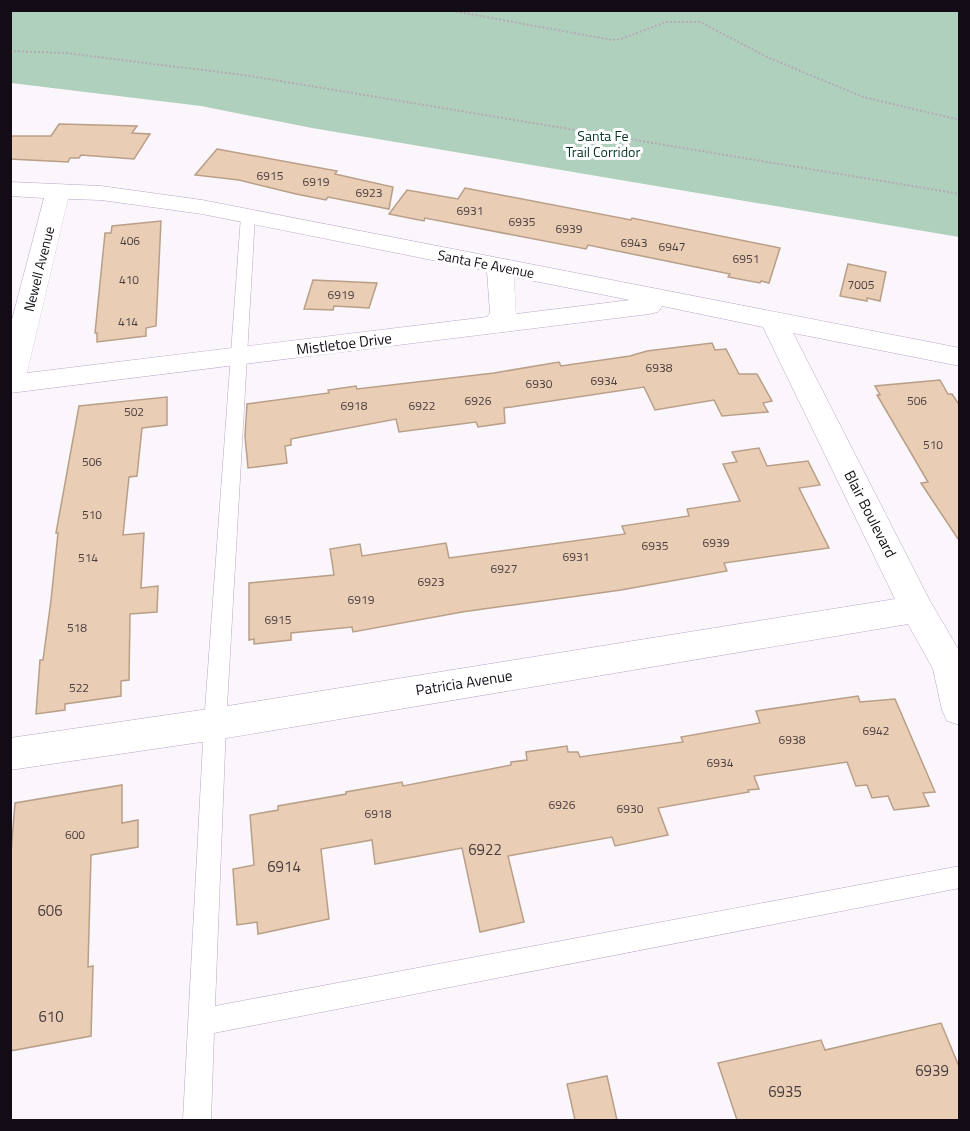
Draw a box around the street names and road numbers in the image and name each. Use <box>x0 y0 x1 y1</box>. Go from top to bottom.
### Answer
street label: Newell Avenue <box>18 224 59 314</box>
street label: Santa Fe Avenue <box>436 244 536 283</box>
street label: Mistletoe Drive <box>295 326 393 361</box>
street label: Blair Boulevard <box>838 466 902 562</box>
street label: Patricia Avenue <box>414 664 514 702</box>

